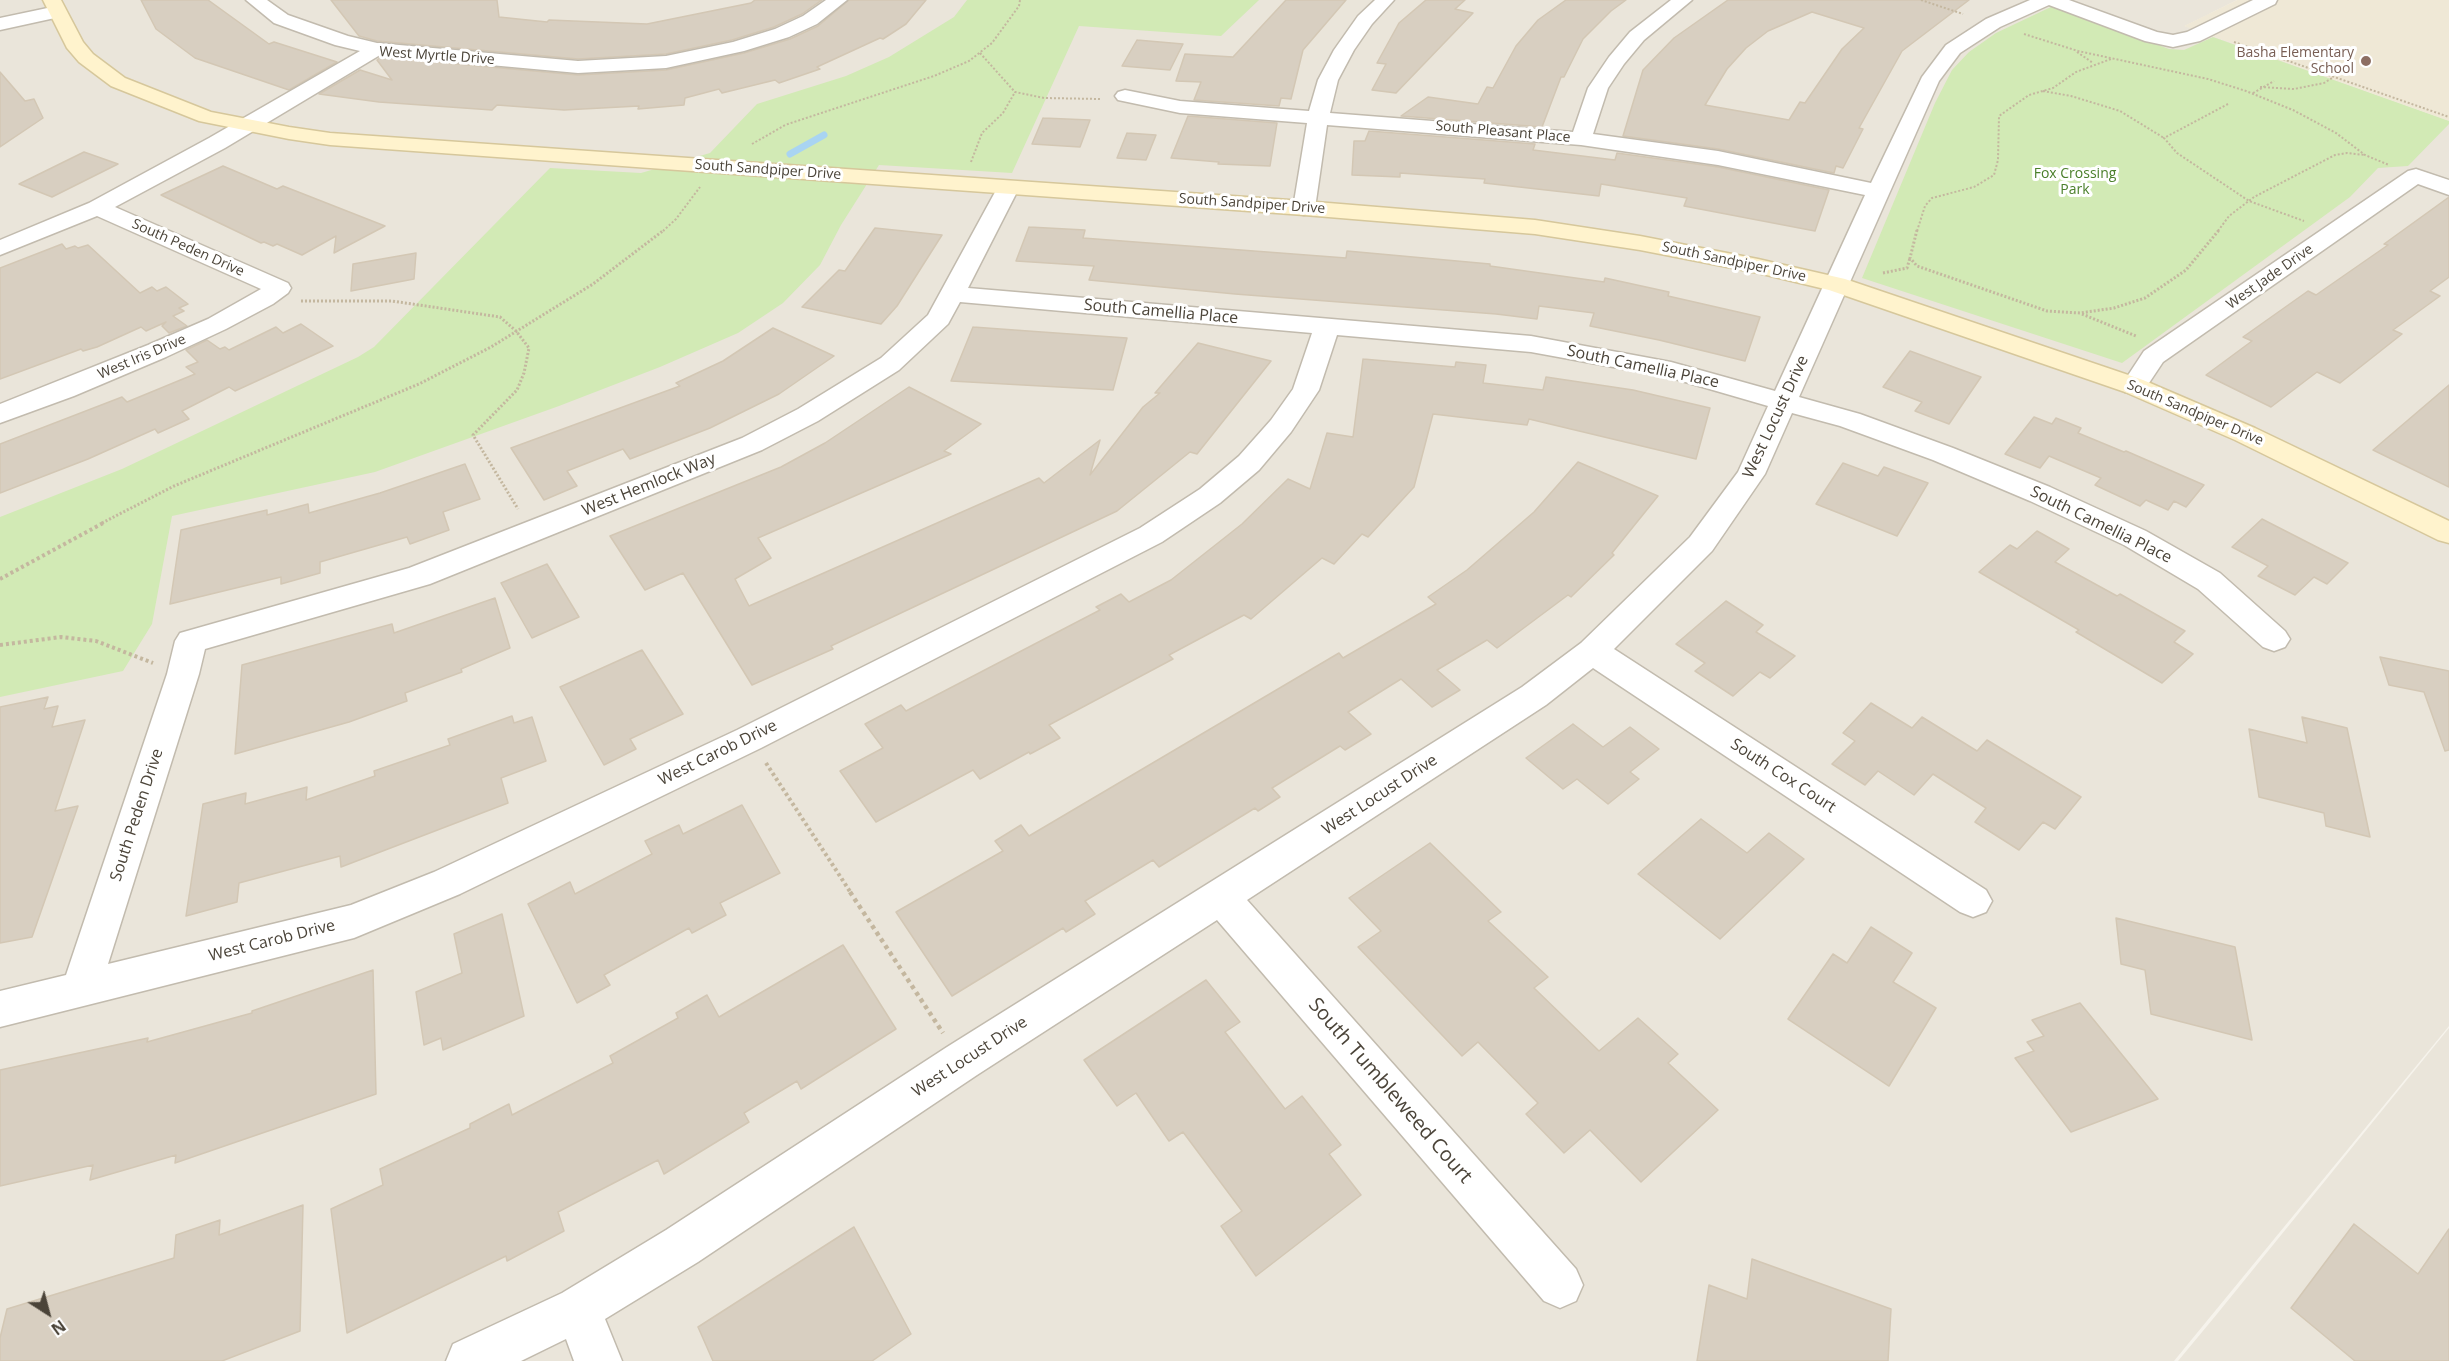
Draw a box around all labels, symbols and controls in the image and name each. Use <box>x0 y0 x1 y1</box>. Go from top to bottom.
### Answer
street label: West Myrtle Drive <box>379 44 495 68</box>
place label: Basha Elementary School <box>2236 45 2354 78</box>
marker: Basha Elementary School <box>2359 54 2373 68</box>
street label: South Pleasant Place <box>1435 118 1571 146</box>
street label: South Sandpiper Drive <box>694 157 842 183</box>
park label: Fox Crossing Park <box>2034 166 2116 198</box>
street label: South Sandpiper Drive <box>1178 191 1326 217</box>
street label: South Peden Drive <box>129 216 247 280</box>
street label: South Sandpiper Drive <box>1661 239 1807 285</box>
street label: West Jade Drive <box>2223 241 2317 313</box>
street label: South Camellia Place <box>1083 296 1239 328</box>
street label: West Iris Drive <box>96 331 188 383</box>
street label: South Camellia Place <box>1565 341 1721 393</box>
street label: West Locust Drive <box>1739 353 1813 481</box>
street label: South Sandpiper Drive <box>2124 377 2266 449</box>
street label: West Hemlock Way <box>579 449 719 521</box>
street label: South Camellia Place <box>2027 482 2175 568</box>
street label: West Carob Drive <box>656 716 780 790</box>
street label: South Cox Court <box>1727 735 1839 817</box>
street label: South Peden Drive <box>106 746 168 884</box>
street label: West Locust Drive <box>1319 751 1441 839</box>
street label: West Carob Drive <box>207 916 337 966</box>
street label: South Tumbleweed Court <box>1303 993 1477 1189</box>
street label: West Locust Drive <box>909 1013 1031 1101</box>
north arrow <box>18 1283 78 1343</box>
text: N <box>47 1315 70 1340</box>

